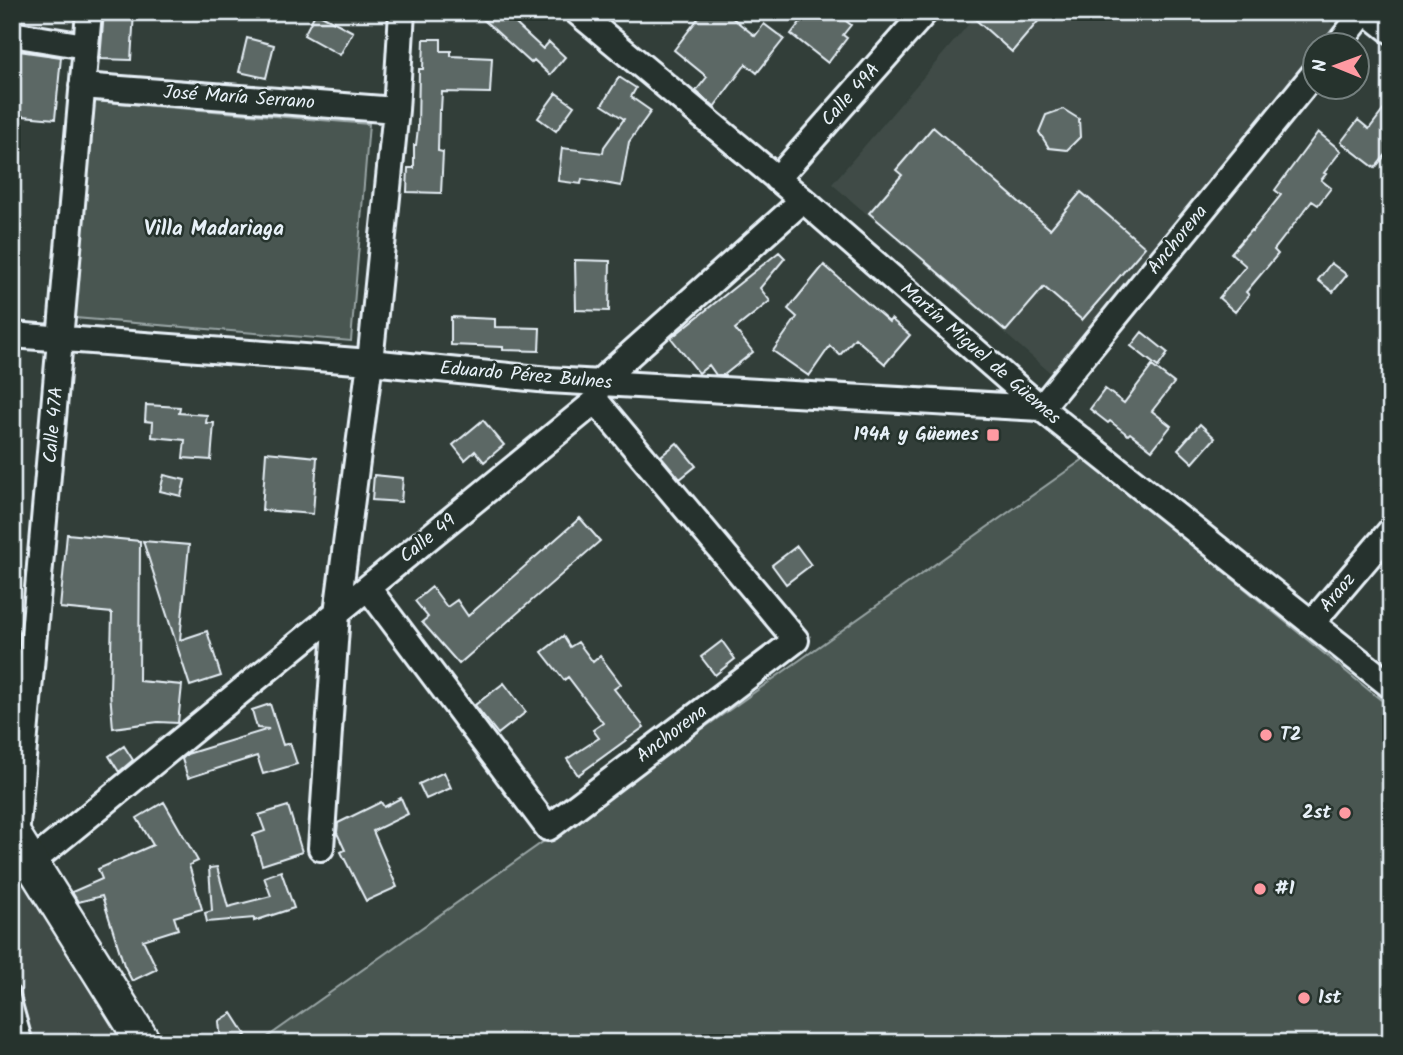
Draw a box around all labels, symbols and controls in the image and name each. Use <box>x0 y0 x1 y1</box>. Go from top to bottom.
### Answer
north arrow <box>1302 32 1372 102</box>
street label: Calle 49A <box>814 56 888 134</box>
text: N <box>1306 59 1336 72</box>
street label: José María Serrano <box>162 78 316 118</box>
street label: Anchorena <box>1140 198 1216 282</box>
district label: Villa Madariaga <box>144 213 284 246</box>
street label: Martín Miguel de Güemes <box>893 275 1067 433</box>
street label: Eduardo Pérez Bulnes <box>439 354 613 398</box>
street label: Calle 47A <box>36 386 72 464</box>
place label: 194A y Güemes <box>853 420 979 450</box>
marker: 194A y Güemes <box>985 427 1001 443</box>
street label: Calle 49 <box>393 507 463 571</box>
street label: Araoz <box>1312 567 1364 619</box>
street label: Anchorena <box>630 697 714 771</box>
place label: T2 <box>1280 720 1301 750</box>
marker: T2 <box>1258 727 1274 743</box>
place label: 2st <box>1302 798 1331 828</box>
marker: 2st <box>1337 805 1353 821</box>
place label: #1 <box>1274 874 1295 904</box>
marker: #1 <box>1252 881 1268 897</box>
place label: 1st <box>1318 983 1342 1013</box>
marker: 1st <box>1296 990 1312 1006</box>

